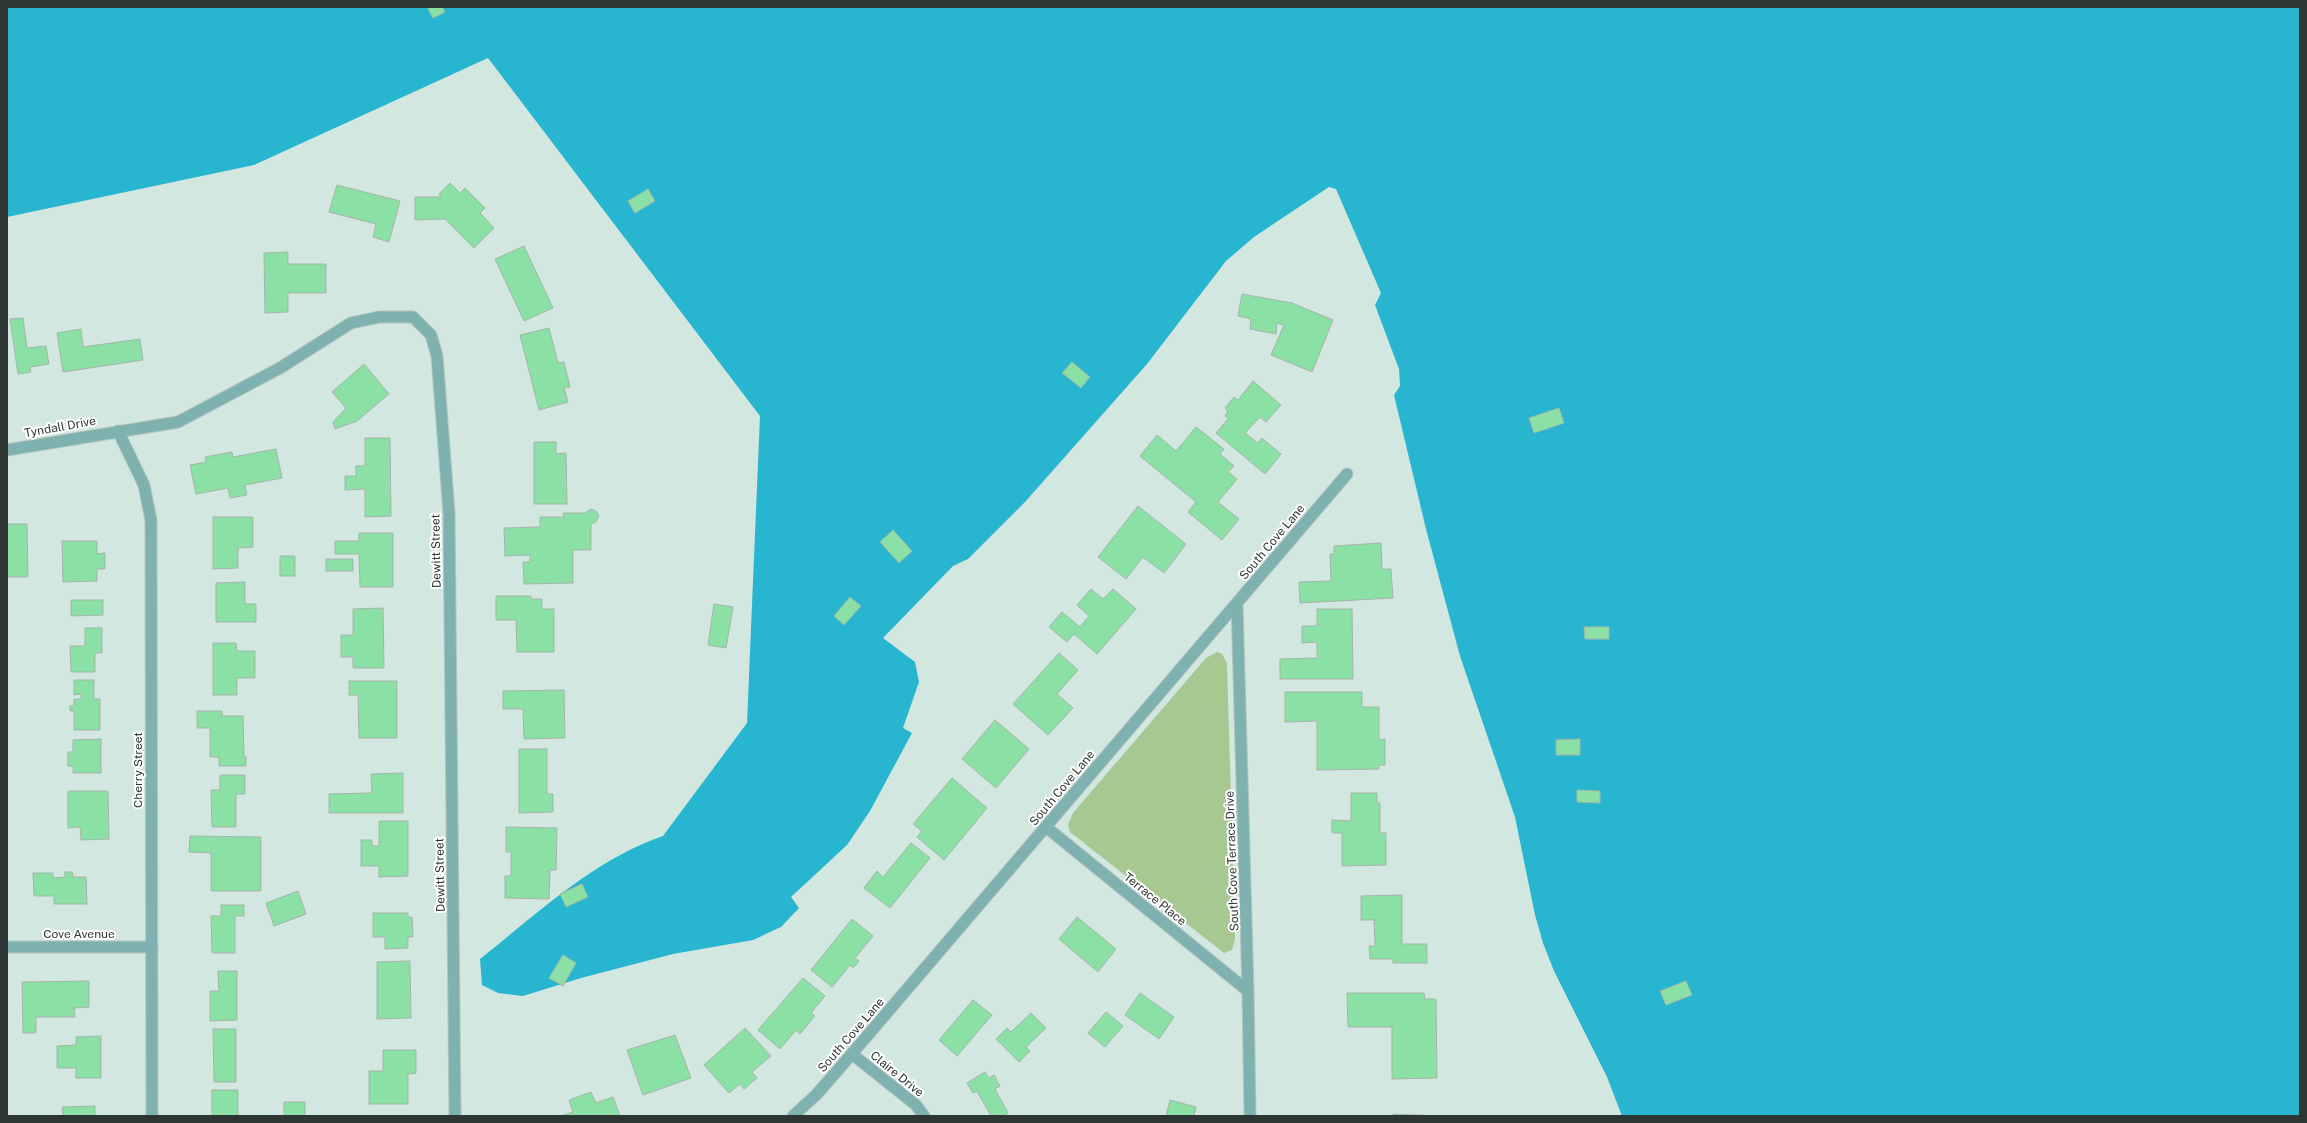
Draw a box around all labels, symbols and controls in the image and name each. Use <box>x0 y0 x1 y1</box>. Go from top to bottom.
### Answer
street label: Tyndall Drive <box>23 414 97 440</box>
street label: South Cove Lane <box>1236 501 1308 582</box>
street label: Dewitt Street <box>428 514 444 588</box>
street label: Cherry Street <box>131 732 145 808</box>
street label: South Cove Lane <box>1026 747 1098 828</box>
street label: South Cove Terrace Drive <box>1223 790 1241 931</box>
street label: Dewitt Street <box>432 838 448 912</box>
street label: Terrace Place <box>1121 870 1189 929</box>
street label: Cove Avenue <box>43 927 115 941</box>
street label: South Cove Lane <box>815 995 887 1075</box>
street label: Claire Drive <box>868 1048 927 1100</box>

